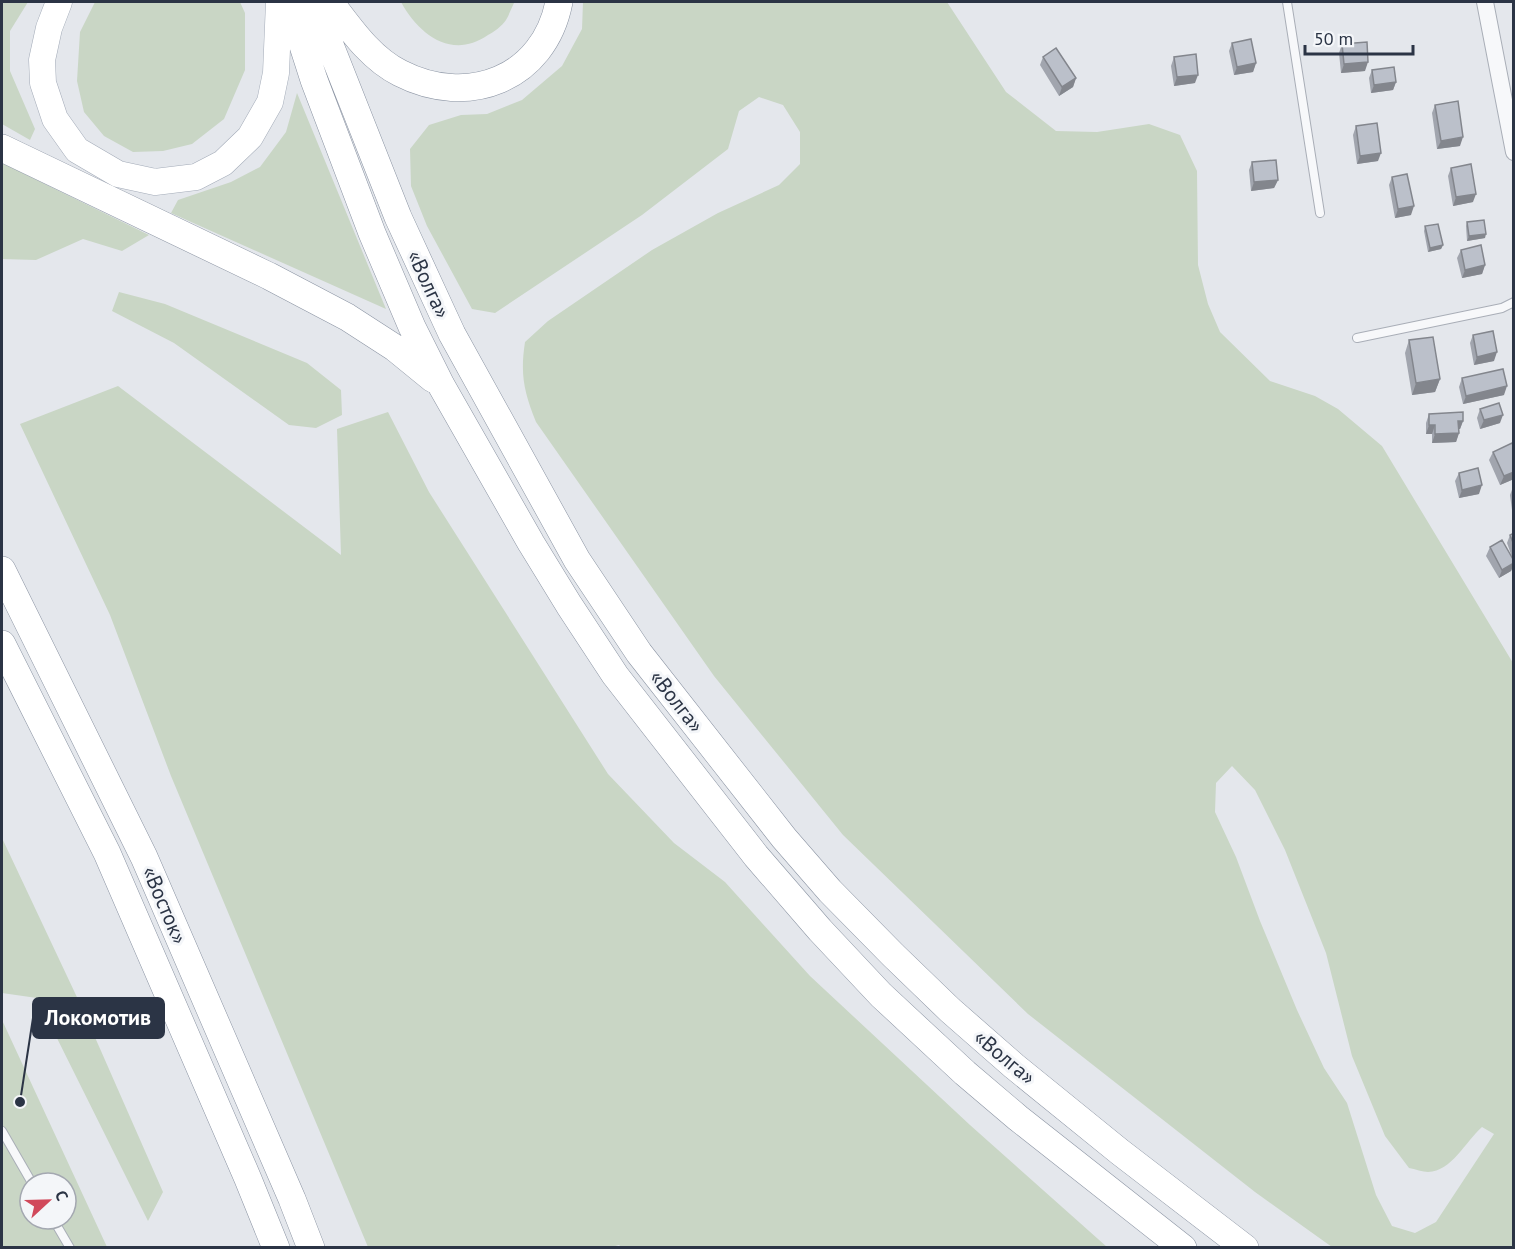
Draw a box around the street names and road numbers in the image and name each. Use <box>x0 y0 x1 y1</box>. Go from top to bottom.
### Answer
street label: «Волга» <box>402 246 456 322</box>
street label: «Волга» <box>644 664 710 738</box>
street label: «Восток» <box>137 862 193 948</box>
street label: «Волга» <box>969 1023 1041 1091</box>

